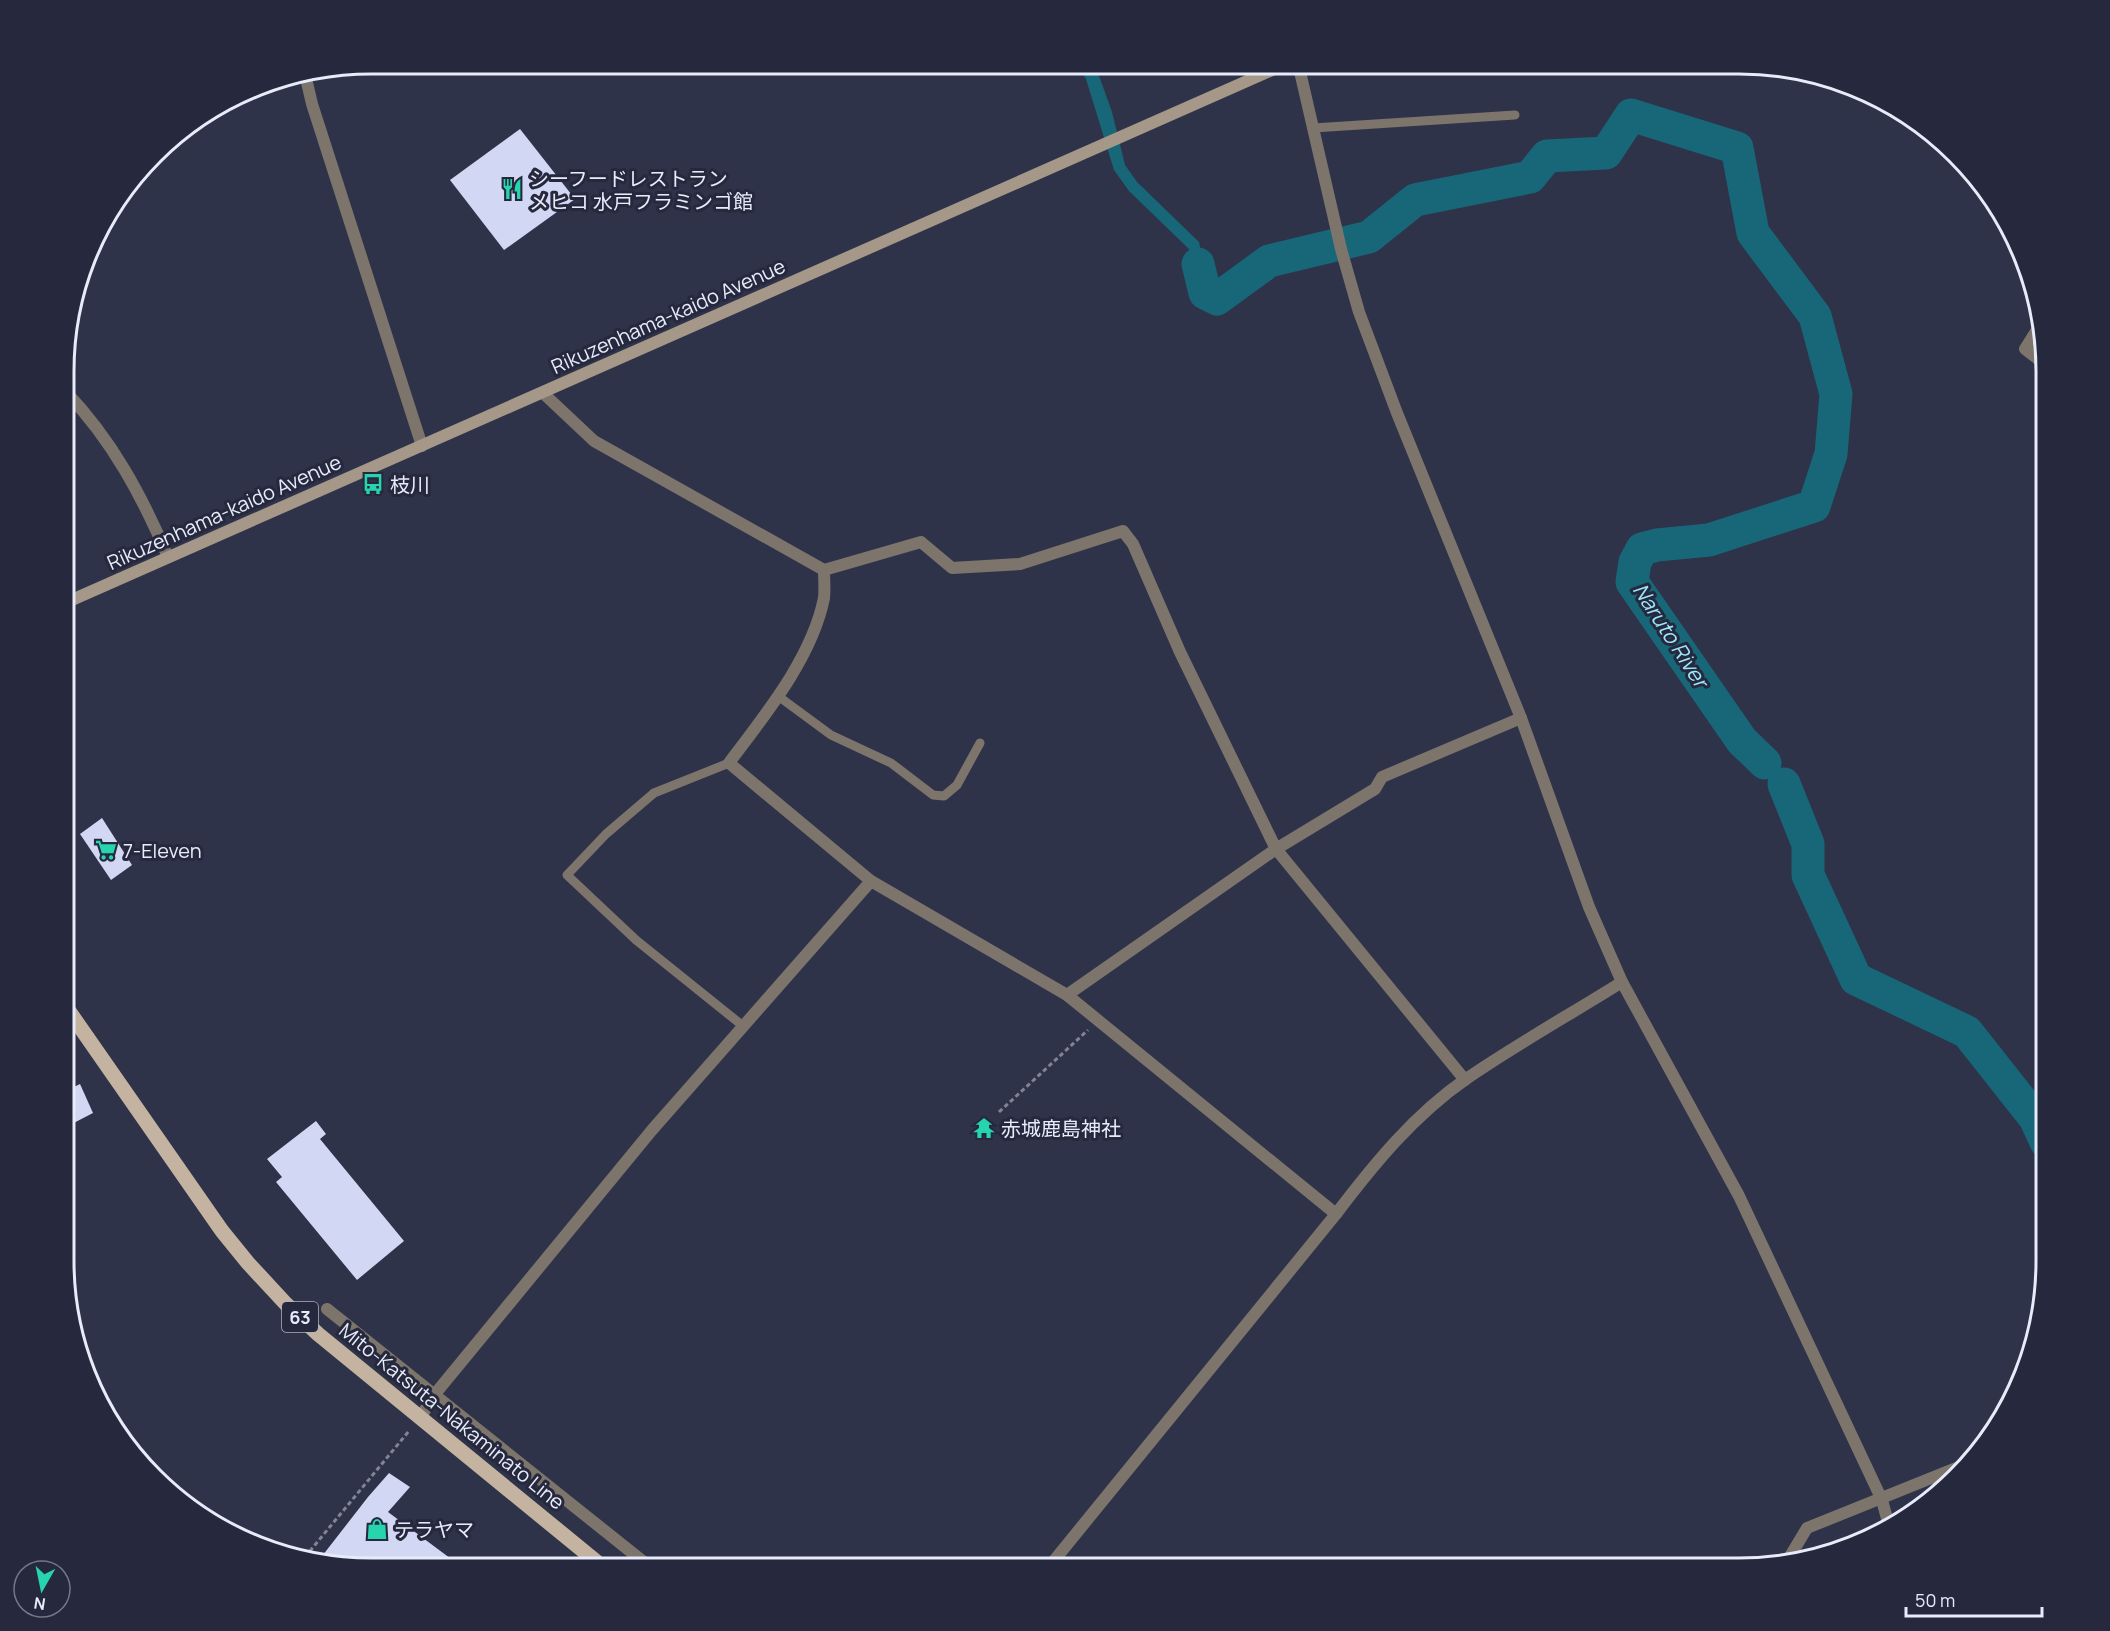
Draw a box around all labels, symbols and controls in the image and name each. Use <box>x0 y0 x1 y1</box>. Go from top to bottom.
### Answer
place label: シーフードレストラン メヒコ 水戸フラミンゴ館 <box>529 165 753 215</box>
restaurant icon: シーフードレストラン メヒコ 水戸フラミンゴ館 <box>500 177 524 201</box>
street label: Rikuzenhama-kaido Avenue <box>547 252 789 380</box>
street label: Rikuzenhama-kaido Avenue <box>103 448 345 576</box>
place label: 枝川 <box>390 471 430 498</box>
bus stop icon: 枝川 <box>361 472 385 496</box>
water label: Naruto River <box>1627 578 1716 695</box>
place label: 7-Eleven <box>123 837 202 864</box>
supermarket icon: 7-Eleven <box>94 838 118 862</box>
place label: 赤城鹿島神社 <box>1001 1115 1121 1142</box>
temple icon: 赤城鹿島神社 <box>972 1116 996 1140</box>
road number: 63 <box>282 1302 318 1332</box>
street label: Mito-Katsuta-Nakaminato Line <box>334 1317 570 1515</box>
place label: テラヤマ <box>394 1516 474 1543</box>
shop icon: テラヤマ <box>365 1517 389 1541</box>
north arrow <box>12 1559 72 1619</box>
scale bar <box>1906 1580 2042 1618</box>
text: 50 m <box>1915 1588 1955 1612</box>
text: N <box>32 1592 47 1616</box>

